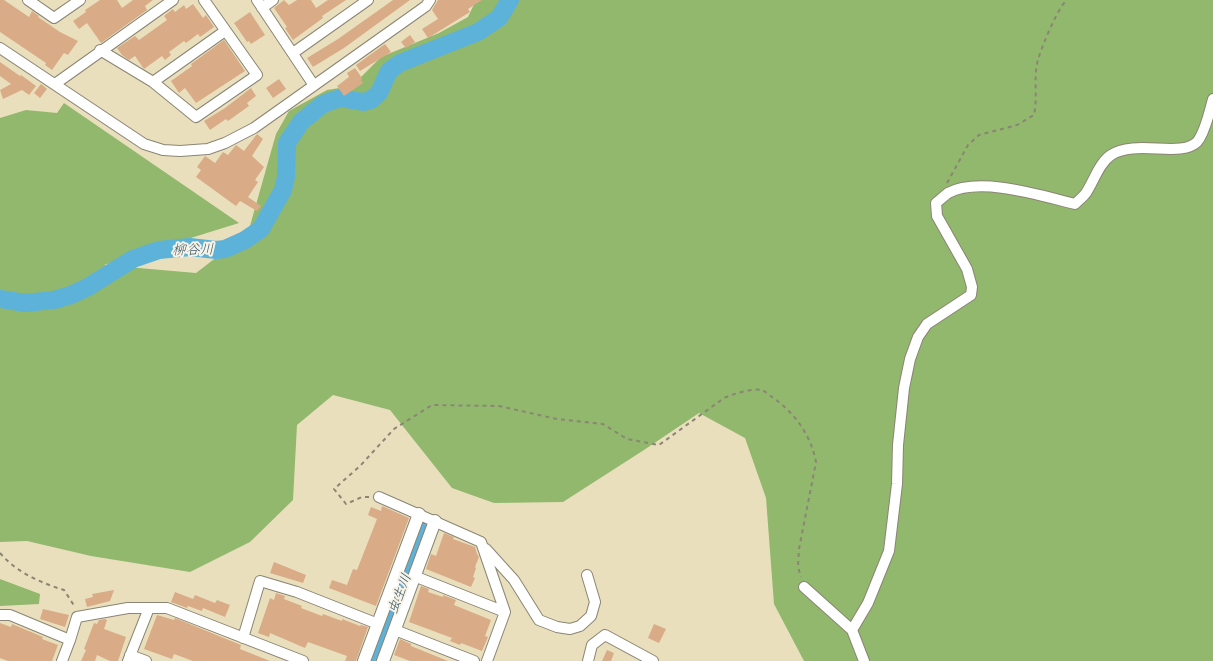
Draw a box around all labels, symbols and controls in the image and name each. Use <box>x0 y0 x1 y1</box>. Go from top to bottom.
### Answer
water label: 柳谷川 <box>172 241 214 259</box>
water label: 虫生川 <box>385 571 415 617</box>

